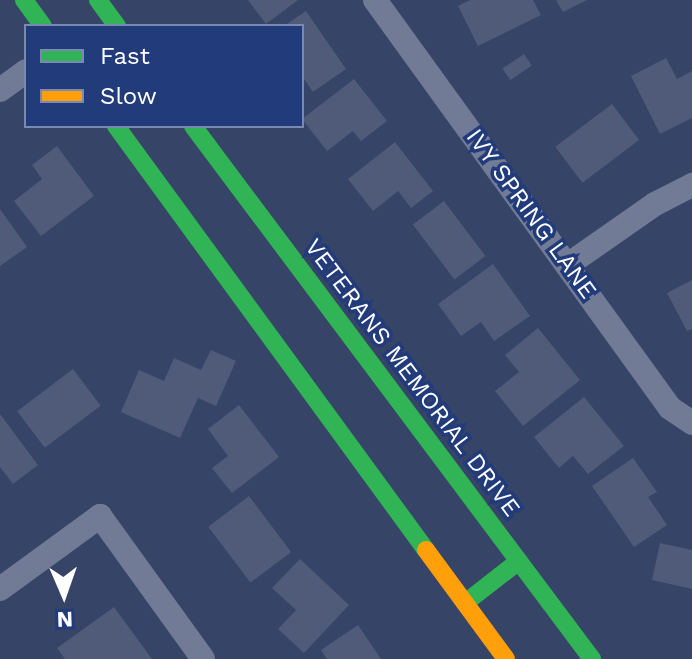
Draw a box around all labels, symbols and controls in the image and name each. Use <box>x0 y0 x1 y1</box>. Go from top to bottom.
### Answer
legend <box>24 24 304 128</box>
text: Fast <box>100 42 150 70</box>
text: Slow <box>100 82 157 110</box>
street label: IVY SPRING LANE <box>459 123 603 305</box>
street label: VETERANS MEMORIAL DRIVE <box>298 233 526 523</box>
north arrow <box>24 555 104 635</box>
text: N <box>56 607 73 632</box>

